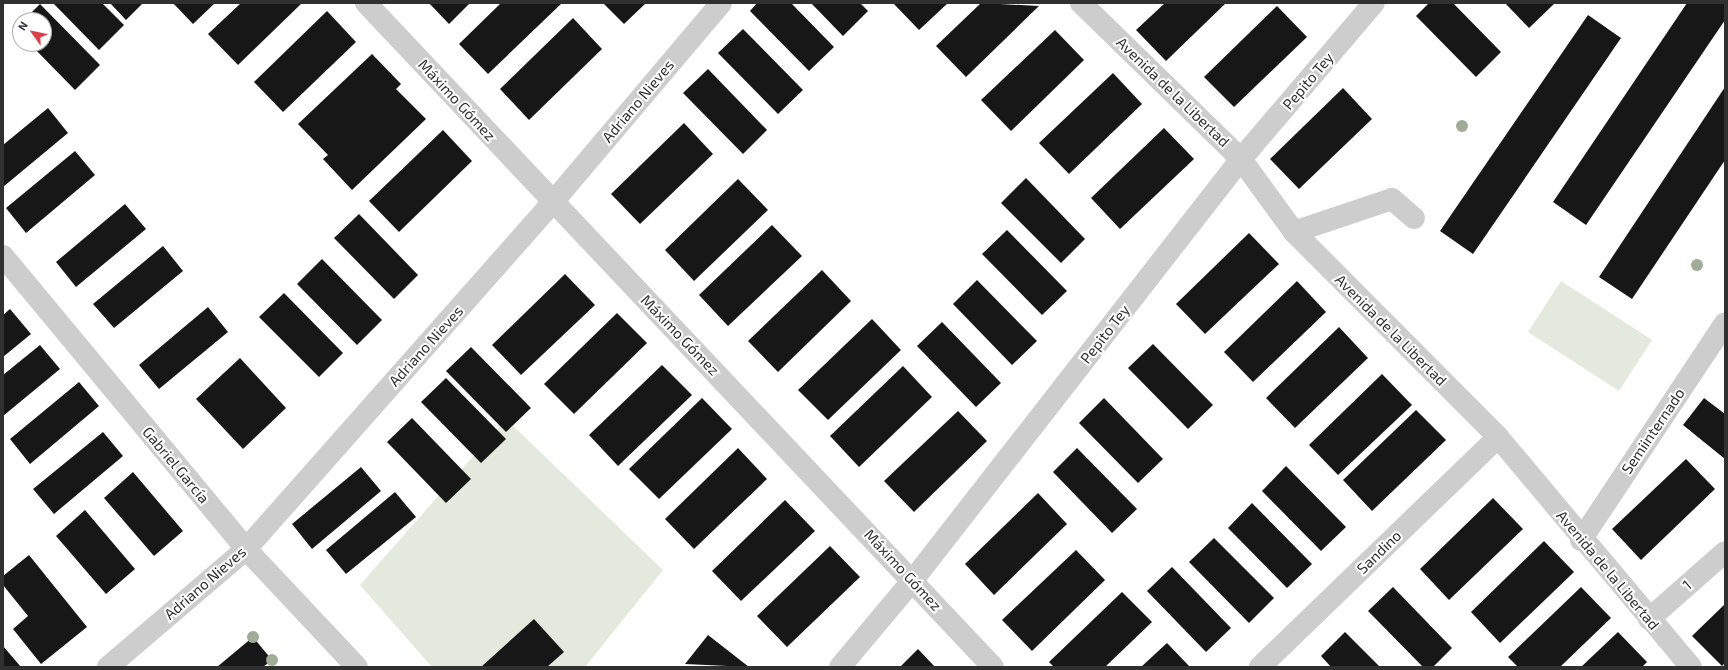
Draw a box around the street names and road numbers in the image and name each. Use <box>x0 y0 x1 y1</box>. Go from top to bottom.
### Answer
street label: Avenida de la Libertad <box>1113 33 1233 151</box>
street label: Pepito Tey <box>1279 48 1337 114</box>
street label: Máximo Gómez <box>415 56 499 144</box>
street label: Adriano Nieves <box>598 56 678 146</box>
street label: Avenida de la Libertad <box>1332 271 1450 389</box>
street label: Máximo Gómez <box>637 291 723 379</box>
street label: Pepito Tey <box>1076 301 1134 367</box>
street label: Adriano Nieves <box>385 302 467 390</box>
street label: Semiinternado <box>1618 385 1688 477</box>
street label: Gabriel García <box>139 423 213 507</box>
street label: Avenida de la Libertad <box>1553 507 1663 633</box>
street label: Máximo Gómez <box>861 526 945 614</box>
street label: Sandino <box>1353 526 1405 578</box>
street label: Adriano Nieves <box>160 543 250 623</box>
street label: 1 <box>1679 576 1695 594</box>

